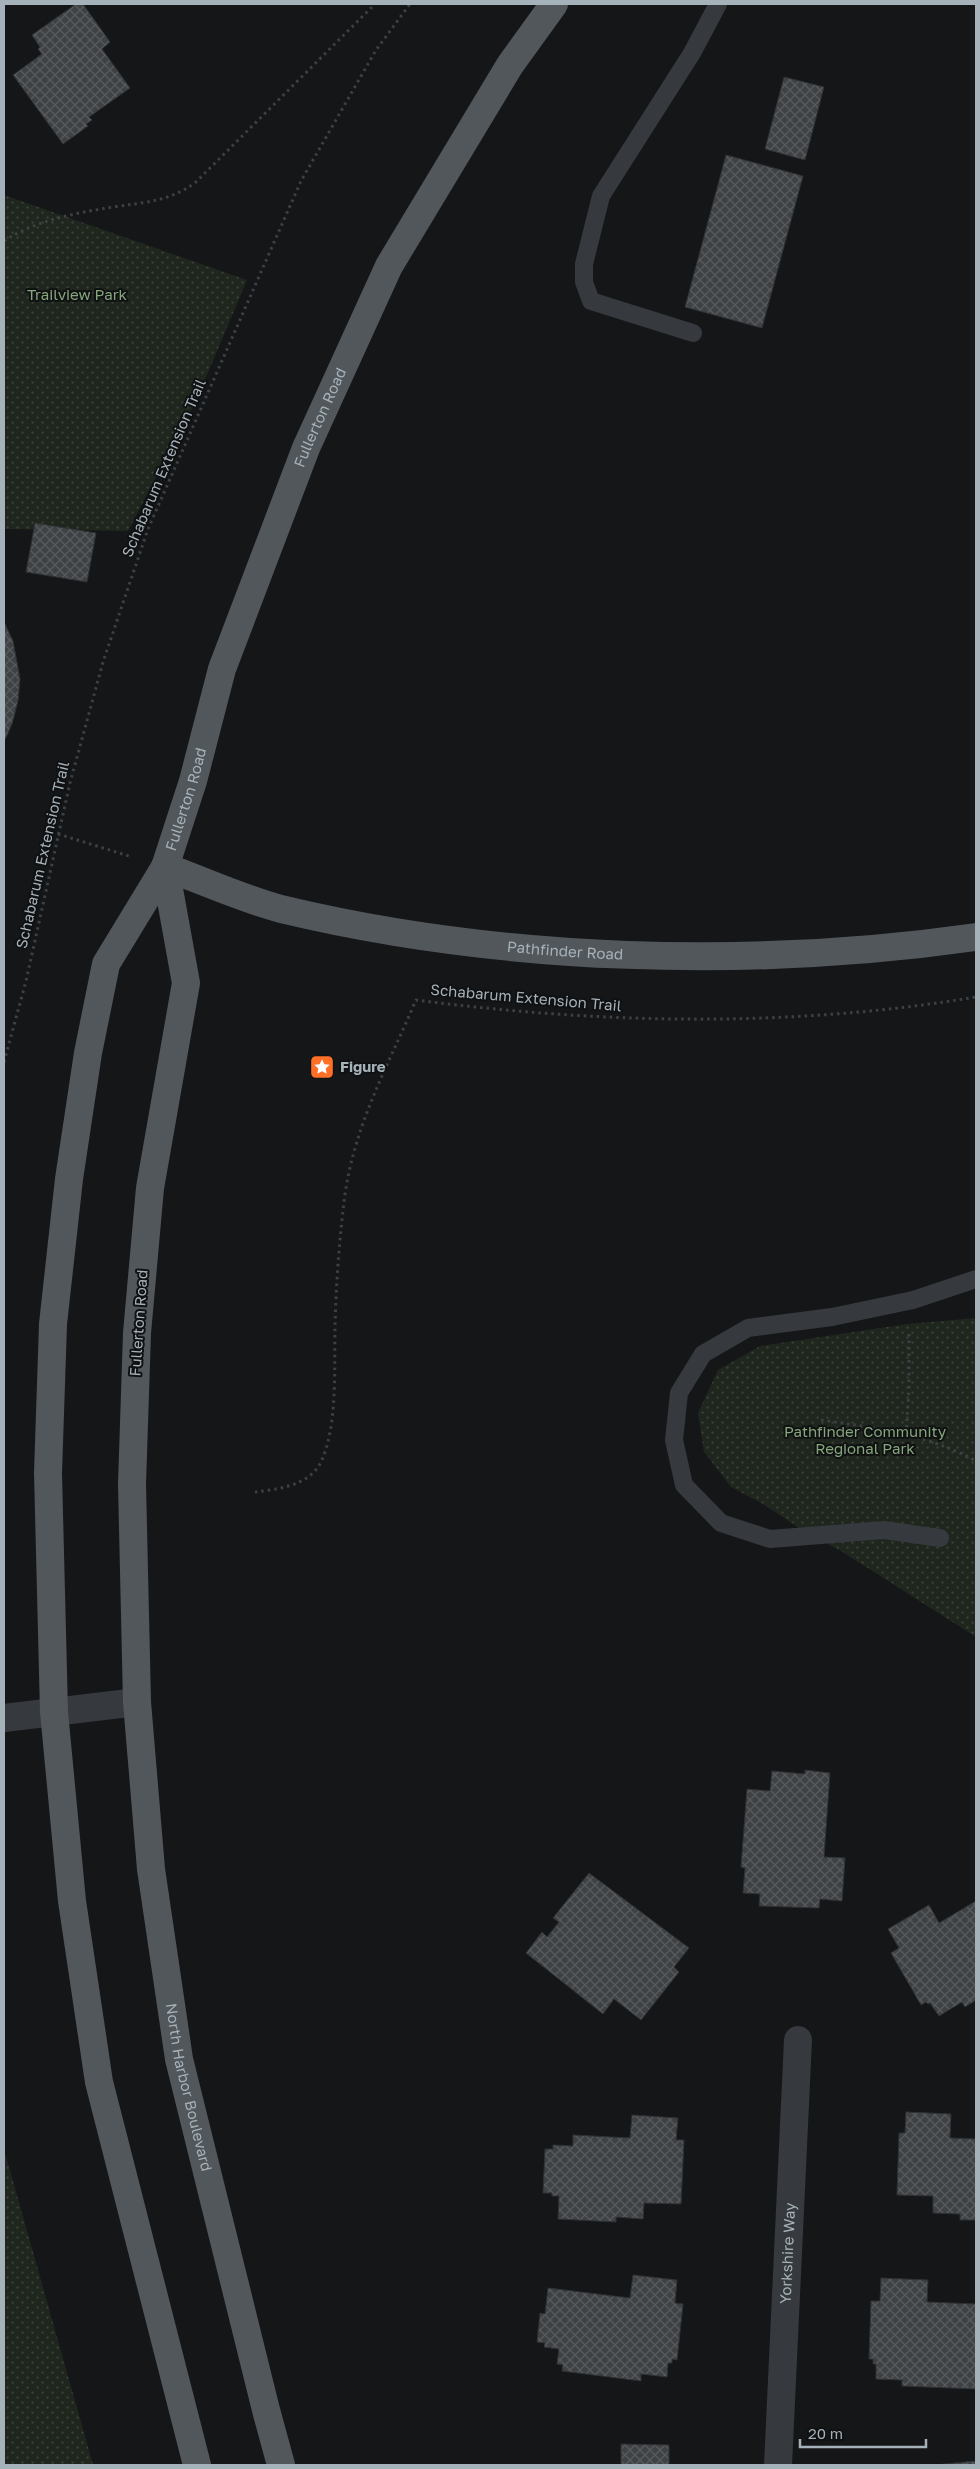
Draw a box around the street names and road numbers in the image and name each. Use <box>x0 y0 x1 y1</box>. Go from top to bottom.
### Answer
street label: Fullerton Road <box>289 365 349 470</box>
street label: Schabarum Extension Trail <box>117 376 209 559</box>
street label: Fullerton Road <box>161 745 209 853</box>
street label: Schabarum Extension Trail <box>12 759 72 950</box>
street label: Pathfinder Road <box>506 937 624 963</box>
street label: Schabarum Extension Trail <box>430 980 623 1014</box>
street label: Fullerton Road <box>125 1269 151 1377</box>
street label: North Harbor Boulevard <box>163 2002 216 2173</box>
street label: Yorkshire Way <box>776 2201 798 2304</box>

